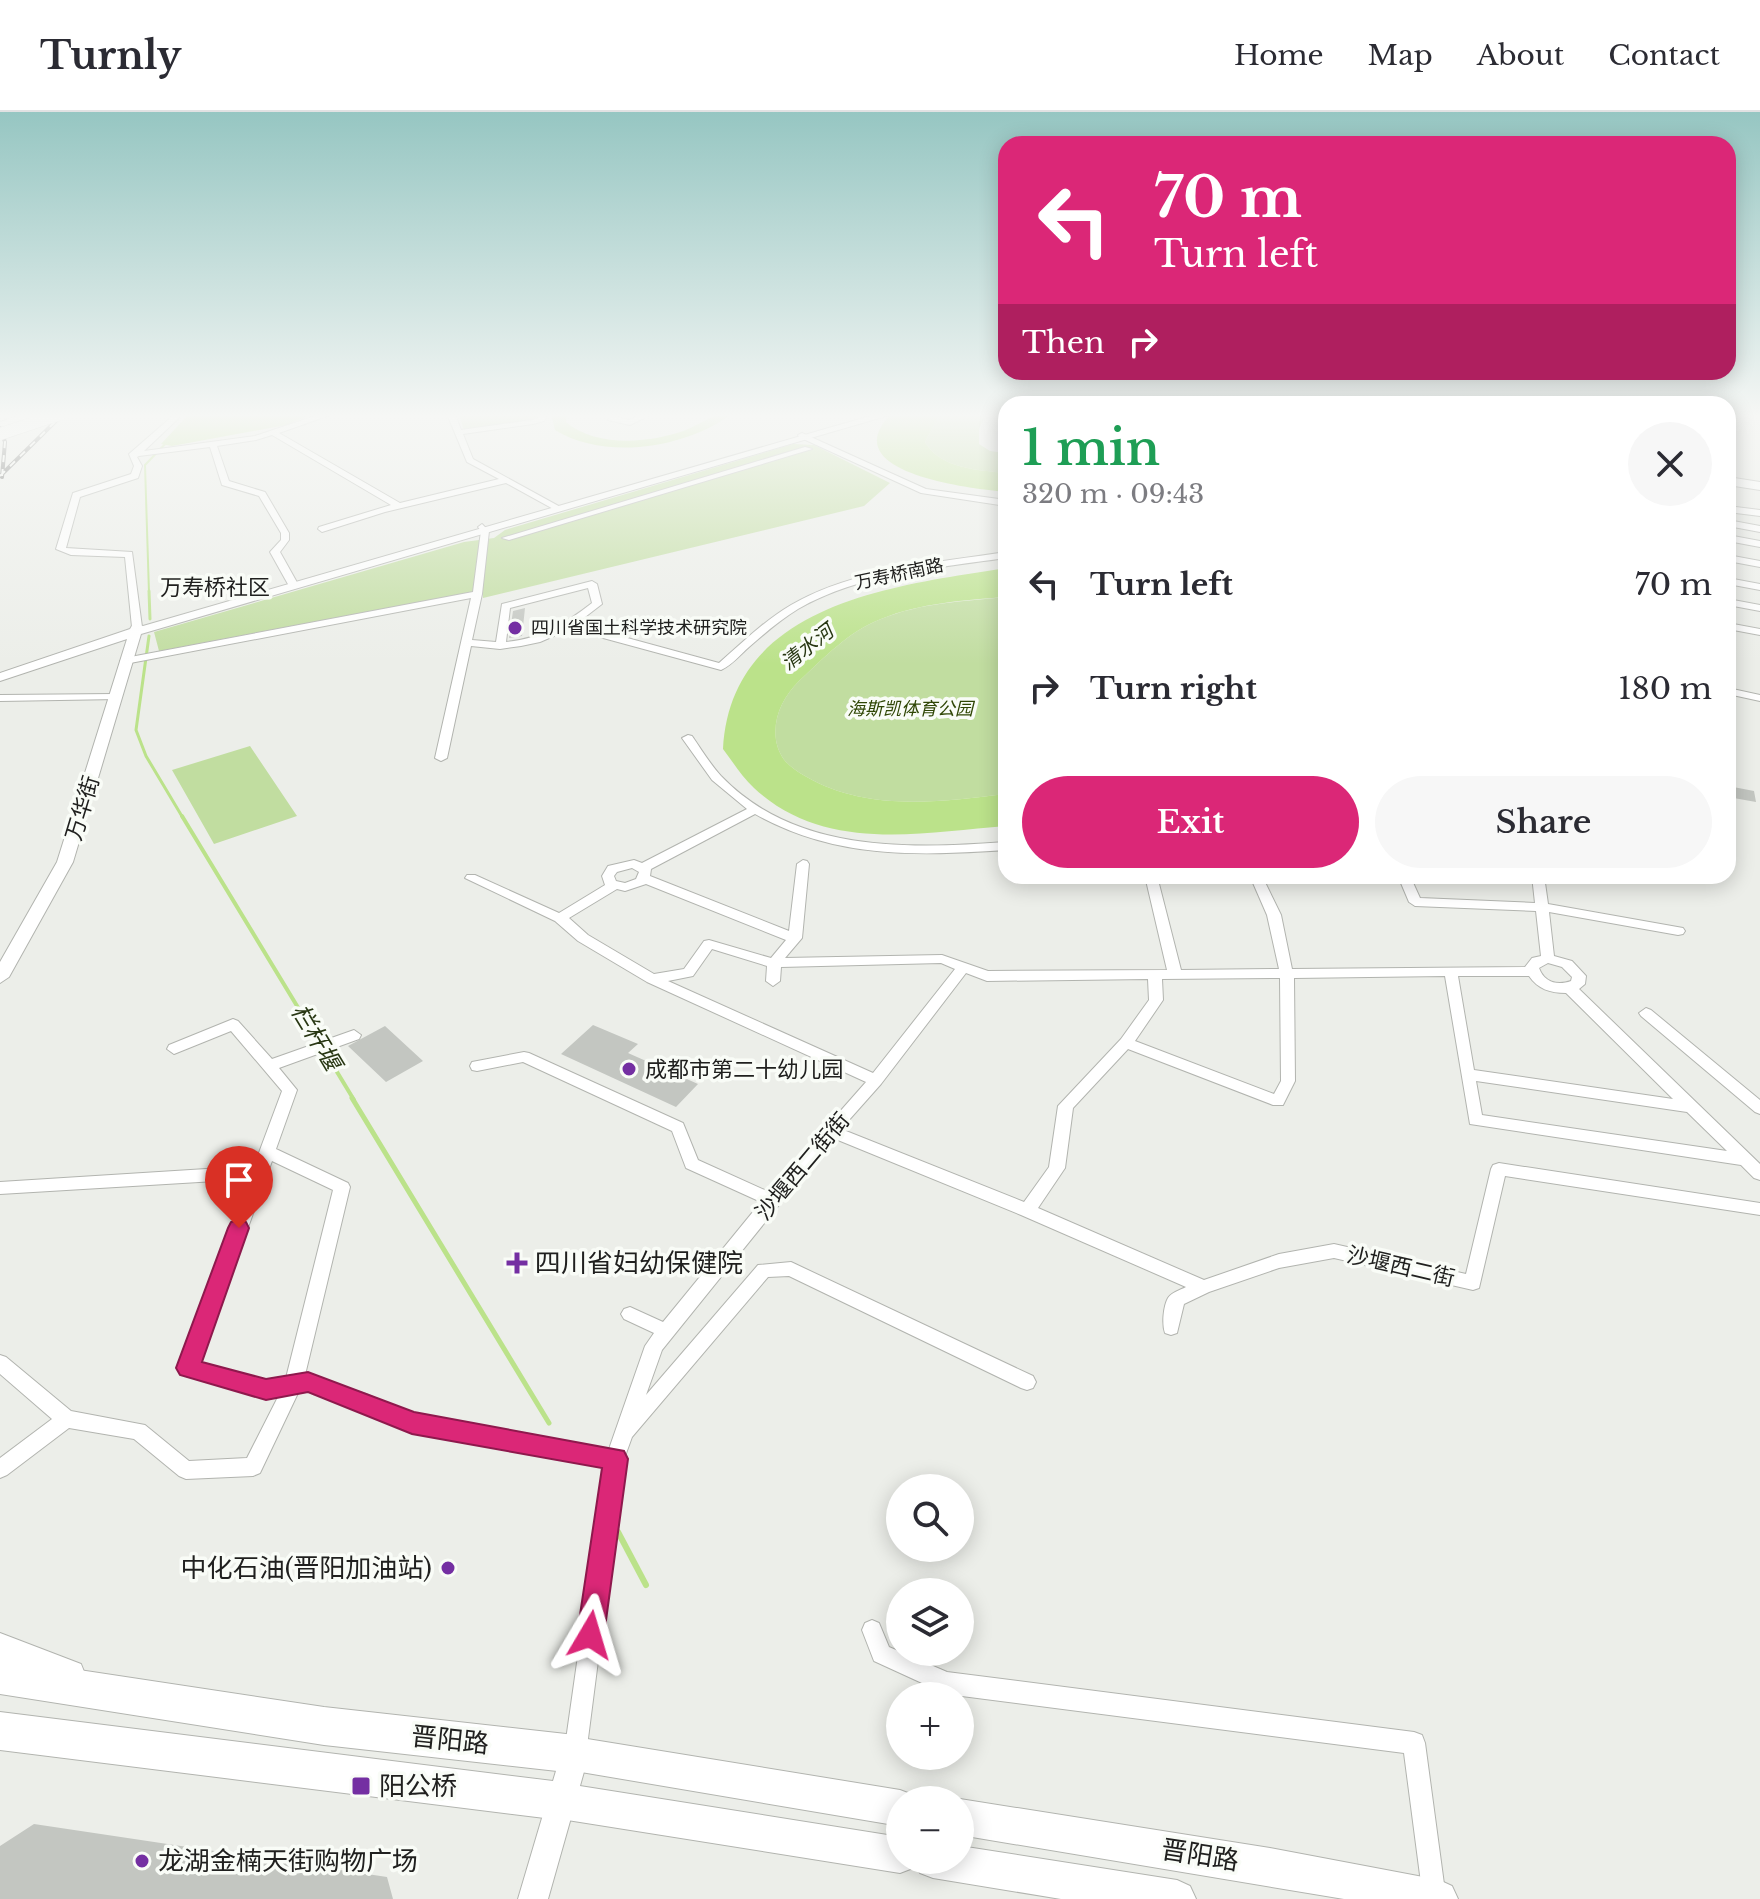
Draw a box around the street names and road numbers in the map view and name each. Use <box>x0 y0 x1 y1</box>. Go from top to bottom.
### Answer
street label: 万寿桥南路 <box>853 554 945 594</box>
street label: 万华街 <box>60 773 105 844</box>
street label: 沙堰西二街街 <box>750 1107 855 1226</box>
street label: 沙堰西二街 <box>1344 1241 1458 1292</box>
street label: 晋阳路 <box>410 1720 490 1760</box>
street label: 晋阳路 <box>1159 1833 1241 1877</box>

